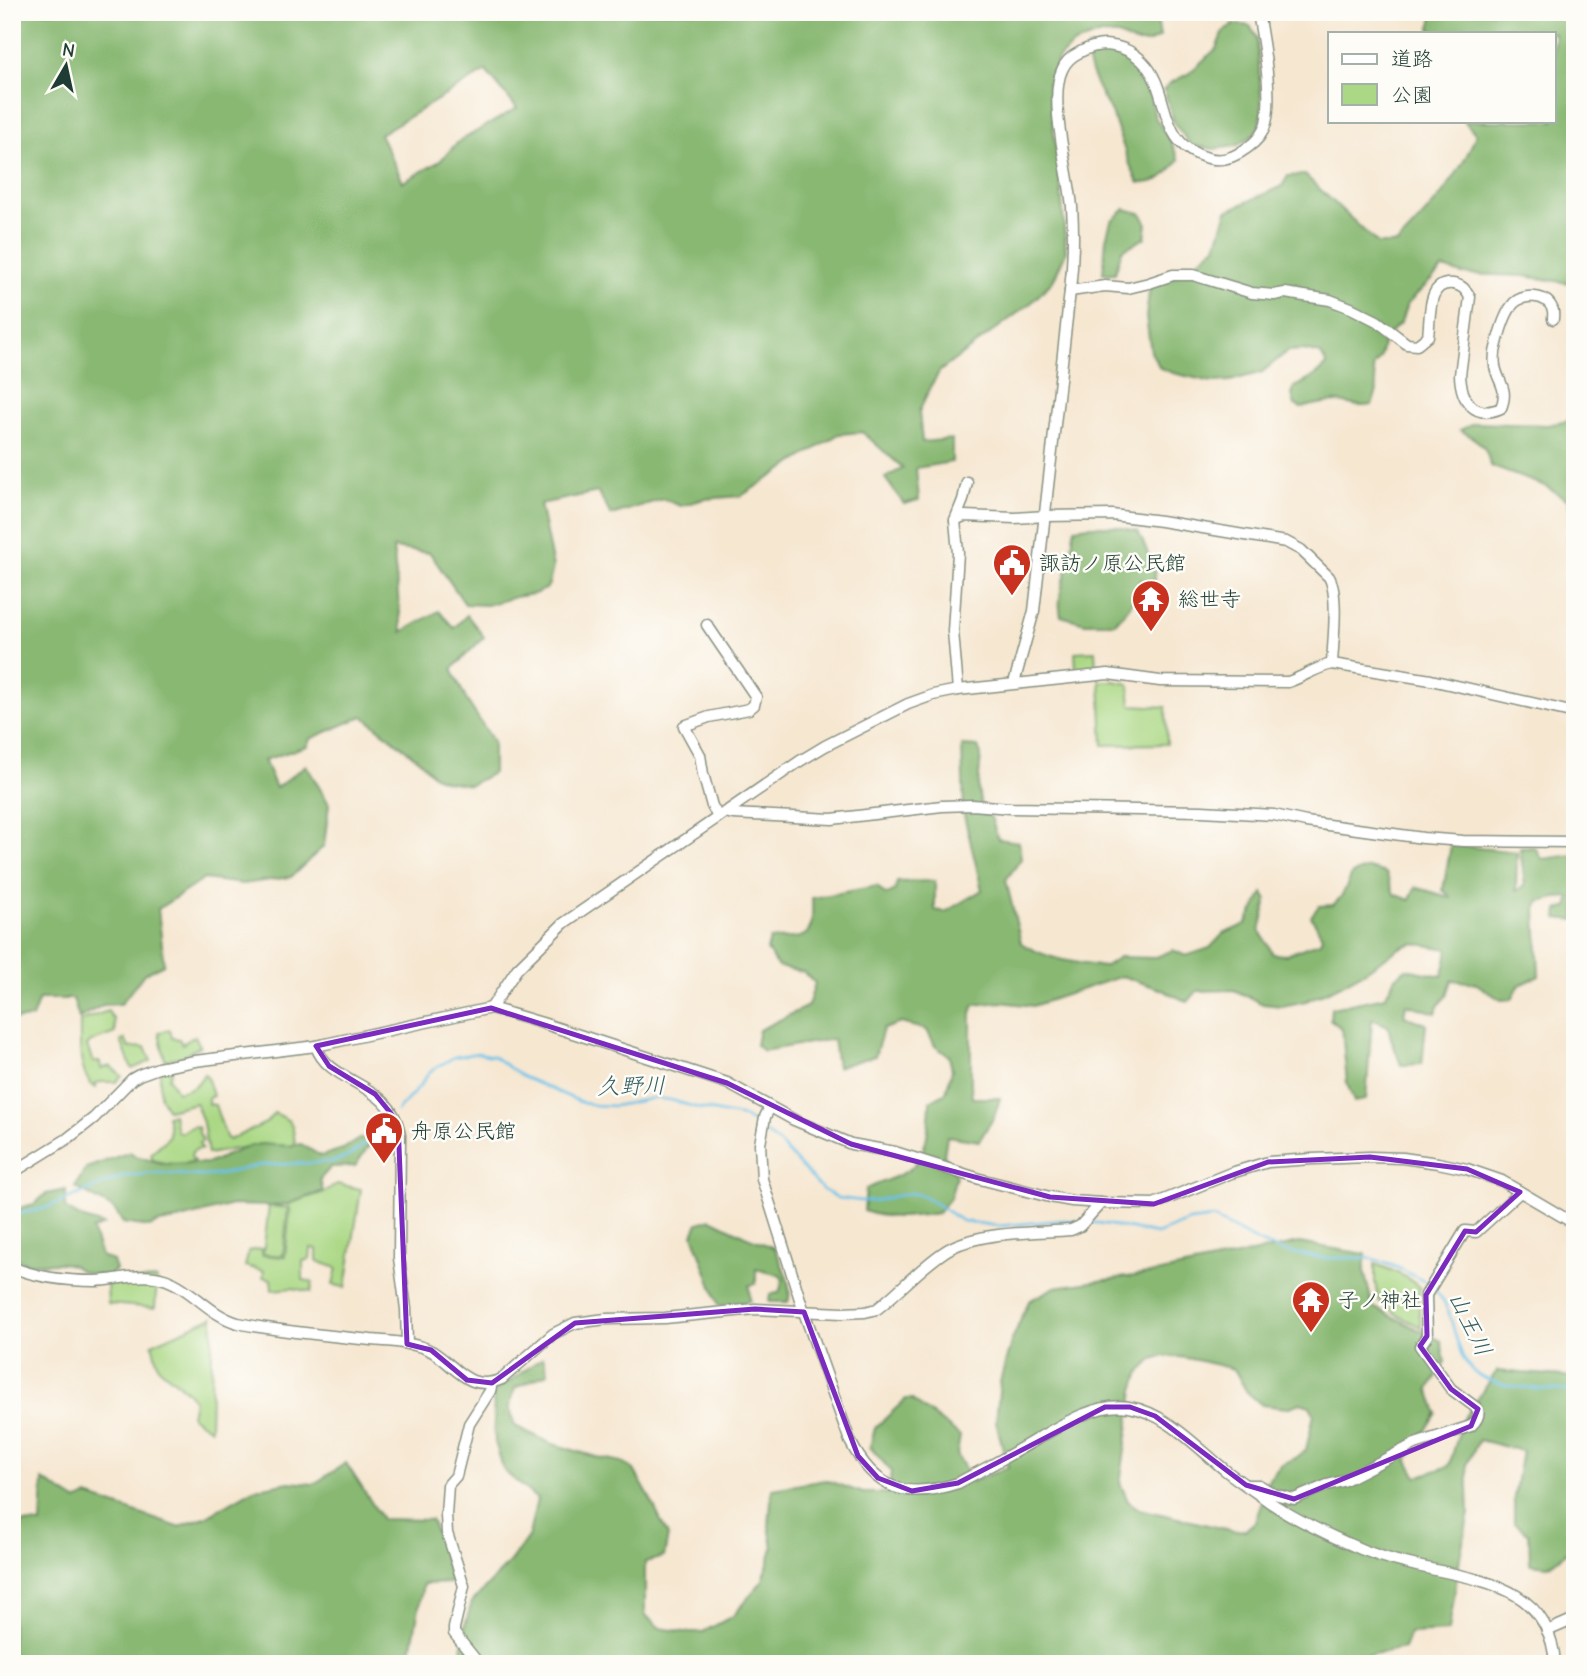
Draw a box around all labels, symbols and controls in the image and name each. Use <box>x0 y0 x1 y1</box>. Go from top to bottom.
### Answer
north arrow <box>32 32 102 102</box>
legend <box>1328 32 1556 122</box>
text: N <box>61 38 76 62</box>
text: 道路 <box>1391 47 1433 71</box>
text: 公園 <box>1391 83 1433 107</box>
public building icon: 諏訪ノ原公民館 <box>991 542 1033 597</box>
place label: 諏訪ノ原公民館 <box>1039 551 1186 575</box>
temple icon: 総世寺 <box>1130 578 1172 633</box>
place label: 総世寺 <box>1178 587 1241 611</box>
water label: 久野川 <box>596 1072 666 1100</box>
public building icon: 舟原公民館 <box>363 1110 405 1165</box>
place label: 舟原公民館 <box>411 1119 516 1143</box>
temple icon: 子ノ神社 <box>1290 1279 1332 1334</box>
water label: 山王川 <box>1443 1287 1497 1361</box>
place label: 子ノ神社 <box>1338 1288 1422 1312</box>

